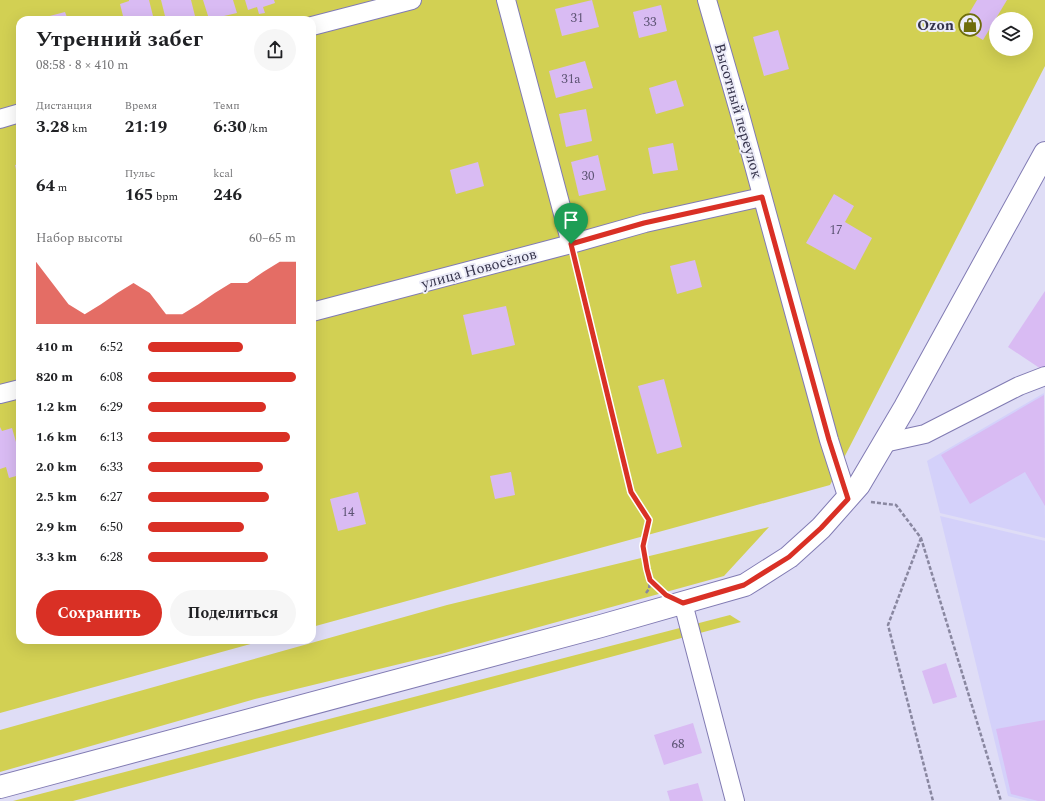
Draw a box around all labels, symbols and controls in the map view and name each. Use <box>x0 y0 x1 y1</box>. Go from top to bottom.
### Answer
house number: 31 <box>571 8 584 28</box>
house number: 33 <box>644 12 657 32</box>
shop icon: Ozon <box>957 12 983 38</box>
map controls <box>989 12 1033 56</box>
button: layers <box>989 12 1033 56</box>
place label: Ozon <box>917 14 954 37</box>
text: Утренний забег <box>36 23 203 56</box>
button: share <box>254 29 296 71</box>
street label: Высотный переулок <box>708 41 768 181</box>
text: 08:58 · 8 × 410 m <box>36 55 128 75</box>
house number: 31а <box>561 69 581 89</box>
text: Дистанция <box>36 97 92 114</box>
text: Время <box>125 97 157 114</box>
text: Темп <box>213 97 240 114</box>
text: 3.28 <box>36 114 69 140</box>
text: 21:19 <box>125 114 167 140</box>
text: 6:30 <box>213 114 247 140</box>
text: km <box>69 120 88 137</box>
text: /km <box>247 120 268 137</box>
text: Пульс <box>125 165 155 182</box>
text: kcal <box>213 165 233 182</box>
house number: 30 <box>582 166 595 186</box>
text: 64 <box>36 173 55 199</box>
text: m <box>55 179 67 196</box>
text: 165 <box>125 182 153 208</box>
text: 246 <box>213 182 242 208</box>
text: bpm <box>153 188 178 205</box>
pin <box>554 203 588 244</box>
icon: arrive <box>560 209 582 231</box>
house number: 17 <box>830 220 843 240</box>
text: Набор высоты <box>36 228 123 248</box>
text: 60–65 m <box>249 228 296 248</box>
street label: улица Новосёлов <box>418 242 540 296</box>
text: 410 m <box>36 337 73 357</box>
text: 6:52 <box>100 337 123 357</box>
text: 820 m <box>36 367 73 387</box>
text: 6:08 <box>100 367 123 387</box>
text: 1.2 km <box>36 397 77 417</box>
text: 6:29 <box>100 397 123 417</box>
text: 1.6 km <box>36 427 77 447</box>
text: 6:13 <box>100 427 123 447</box>
text: 2.0 km <box>36 457 77 477</box>
text: 6:33 <box>100 457 123 477</box>
text: 2.5 km <box>36 487 77 507</box>
text: 6:27 <box>100 487 123 507</box>
house number: 14 <box>342 502 355 522</box>
text: 2.9 km <box>36 517 77 537</box>
text: 6:50 <box>100 517 123 537</box>
text: 3.3 km <box>36 547 77 567</box>
text: 6:28 <box>100 547 123 567</box>
button: Сохранить <box>36 590 162 636</box>
button: Поделиться <box>170 590 296 636</box>
house number: 68 <box>672 734 685 754</box>

